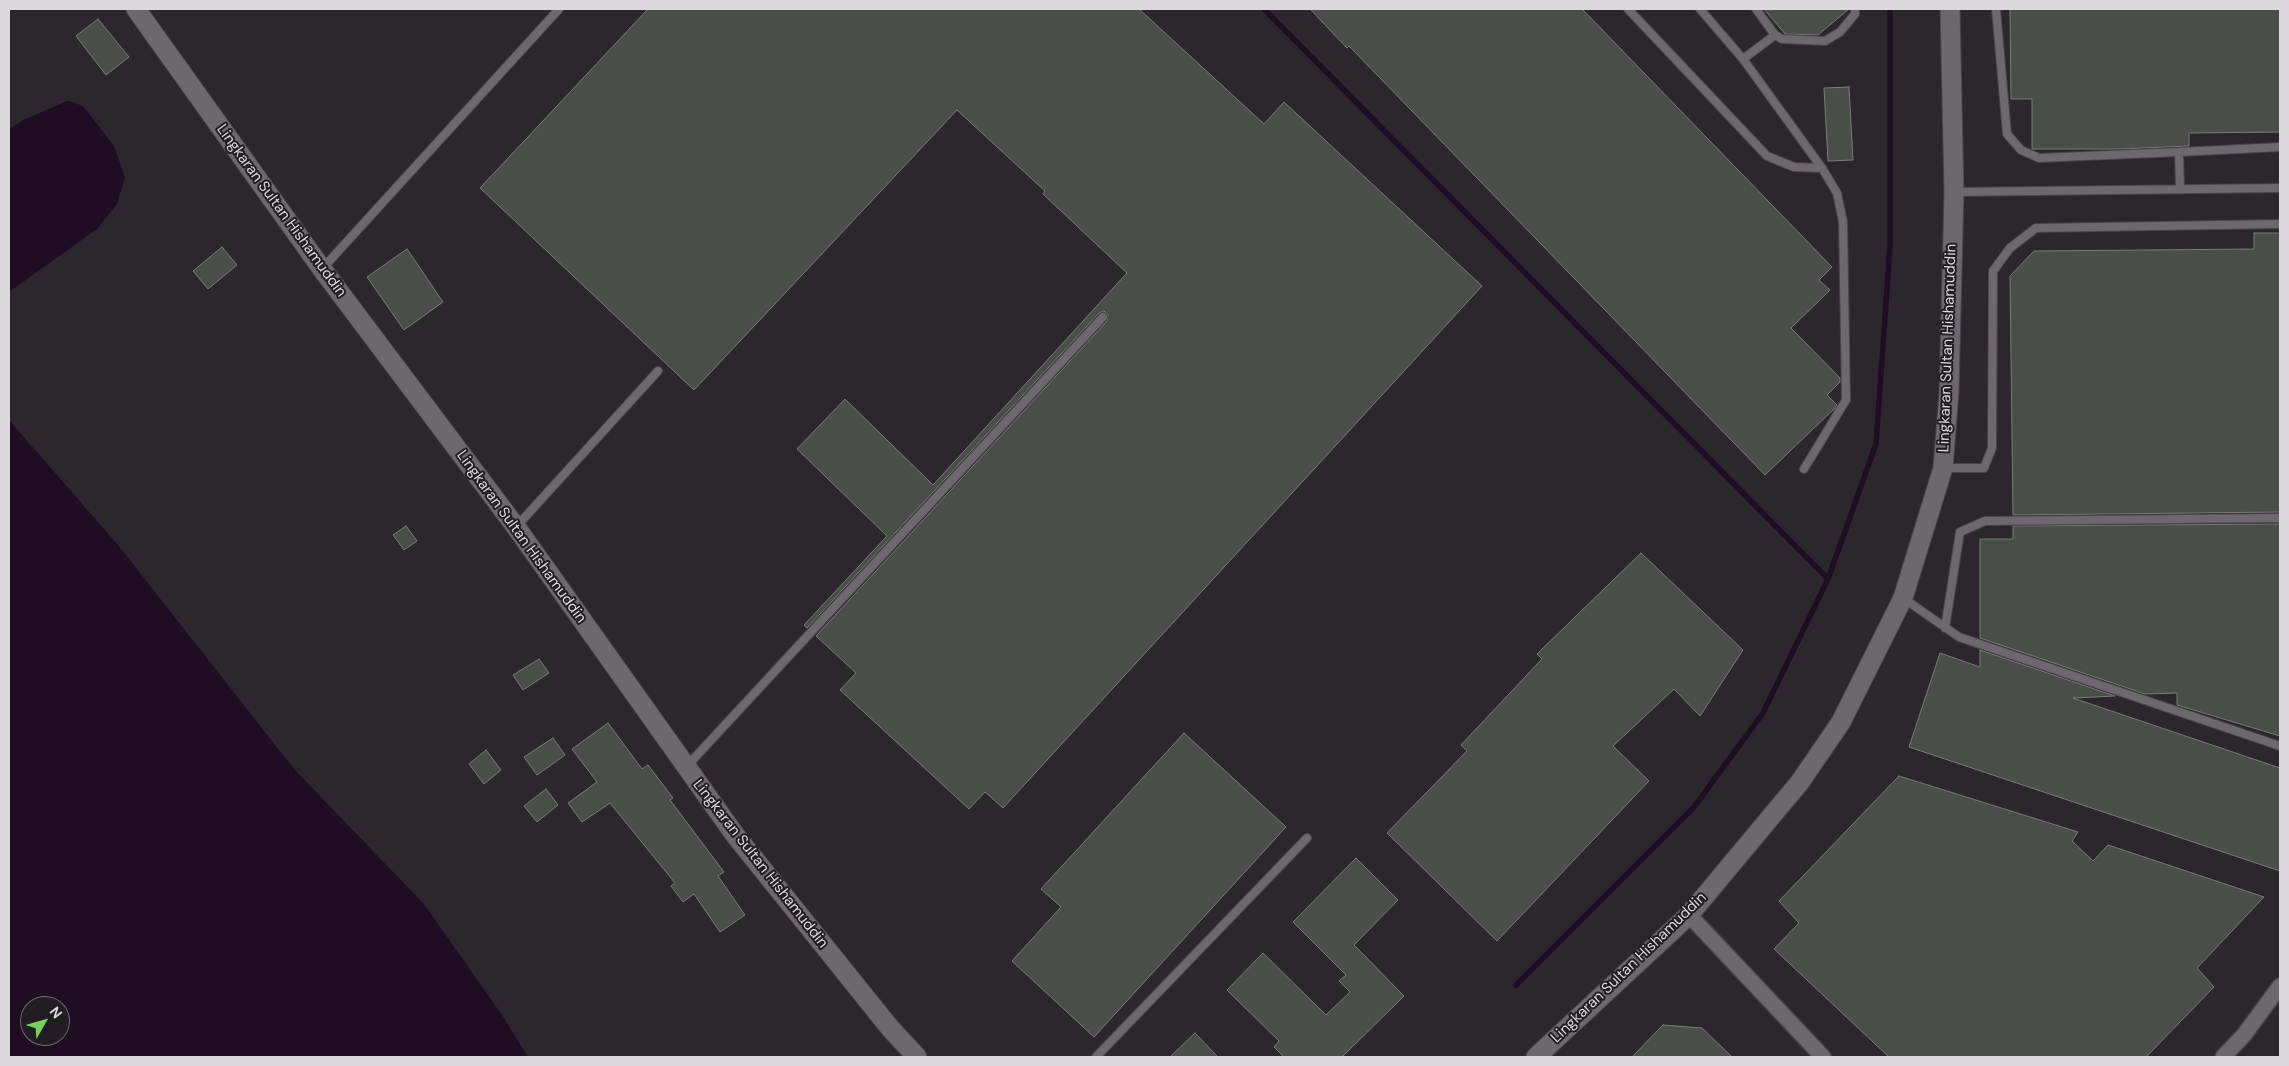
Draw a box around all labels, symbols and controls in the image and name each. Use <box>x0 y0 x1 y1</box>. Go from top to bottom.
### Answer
street label: Lingkaran Sultan Hishamuddin <box>212 121 350 301</box>
street label: Lingkaran Sultan Hishamuddin <box>1935 243 1961 453</box>
street label: Lingkaran Sultan Hishamuddin <box>452 447 590 627</box>
street label: Lingkaran Sultan Hishamuddin <box>689 776 831 952</box>
street label: Lingkaran Sultan Hishamuddin <box>1548 889 1710 1047</box>
north arrow <box>20 996 70 1046</box>
text: N <box>46 1003 66 1022</box>

